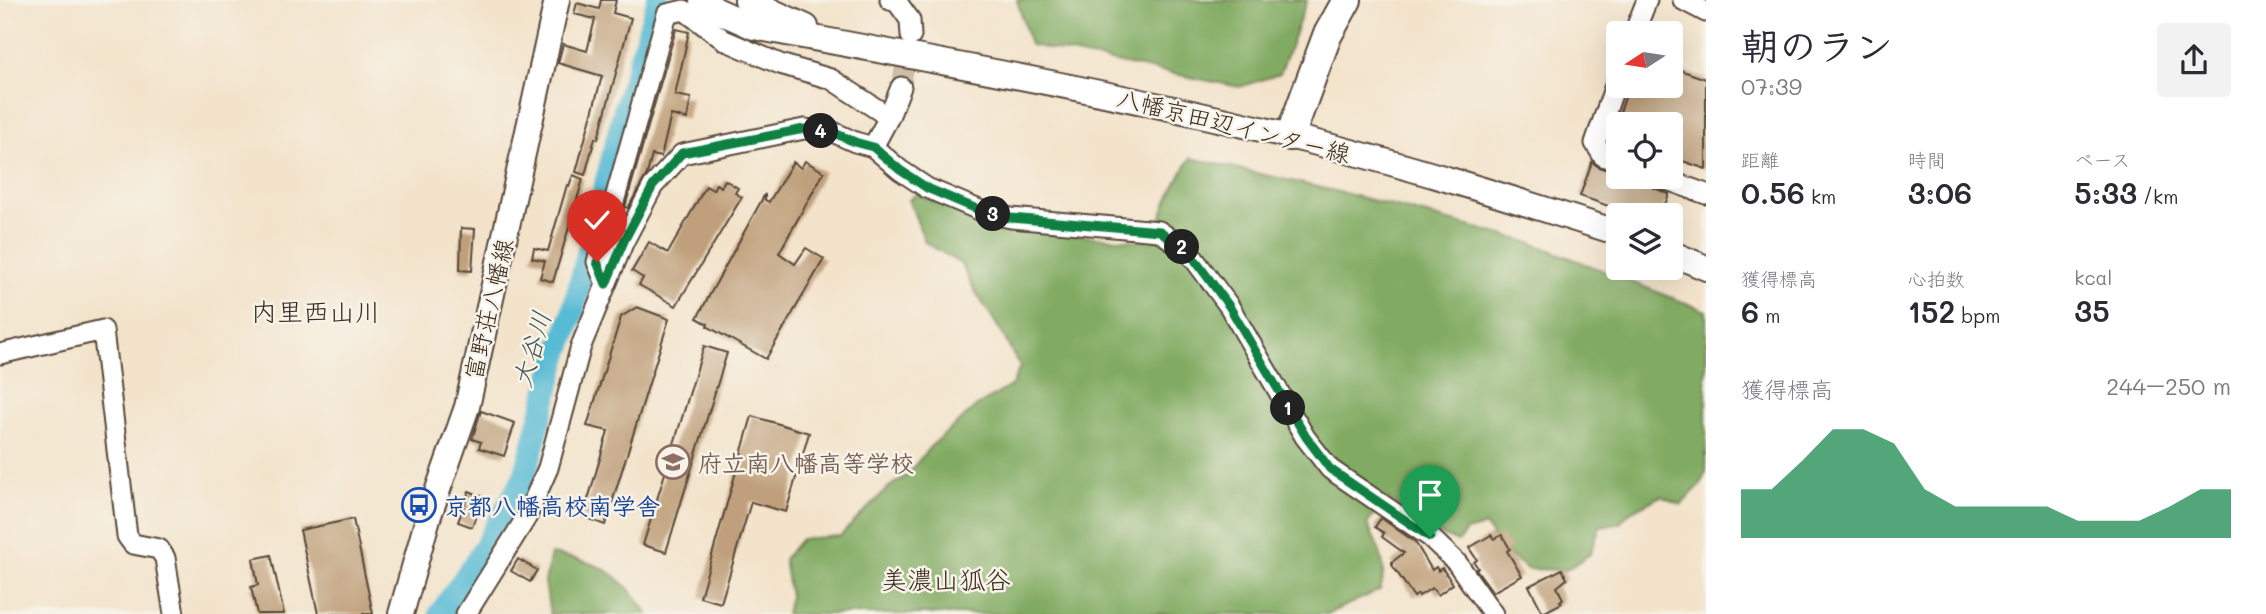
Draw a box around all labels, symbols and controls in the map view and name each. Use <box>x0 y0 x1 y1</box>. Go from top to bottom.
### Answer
text: 朝のラン <box>1741 20 1893 70</box>
north arrow <box>1606 21 1684 98</box>
map controls <box>1606 21 1683 280</box>
button: share <box>2157 23 2231 97</box>
text: 07:39 <box>1741 71 1802 101</box>
street label: 八幡京田辺インター線 <box>1114 81 1354 169</box>
button: locate <box>1606 112 1683 189</box>
pin: 4 <box>804 114 838 148</box>
text: 4 <box>814 118 827 143</box>
text: 距離 <box>1741 147 1779 172</box>
text: 時間 <box>1908 147 1946 172</box>
text: ペース <box>2074 147 2130 172</box>
text: 0.56 <box>1741 172 1805 212</box>
text: 3:06 <box>1908 172 1972 212</box>
text: 5:33 <box>2074 172 2137 212</box>
text: km <box>1805 184 1836 209</box>
text: /km <box>2137 184 2178 209</box>
pin <box>567 190 627 262</box>
pin: 3 <box>976 196 1010 232</box>
icon: check <box>578 201 616 239</box>
text: 3 <box>987 201 998 226</box>
button: layers <box>1606 203 1683 280</box>
pin: 2 <box>1164 230 1200 264</box>
text: 2 <box>1176 234 1187 259</box>
street label: 富野荘八幡線 <box>457 235 519 383</box>
text: kcal <box>2074 265 2112 290</box>
text: 獲得標高 <box>1741 266 1817 291</box>
text: 心拍数 <box>1908 266 1965 291</box>
text: 35 <box>2074 290 2110 330</box>
text: 6 <box>1741 291 1759 331</box>
text: 152 <box>1908 291 1955 331</box>
district label: 内里西山川 <box>251 294 381 328</box>
text: m <box>1759 303 1780 328</box>
text: bpm <box>1955 303 2000 328</box>
water label: 大谷川 <box>504 307 558 391</box>
text: 244–250 m <box>2106 371 2231 401</box>
text: 獲得標高 <box>1741 374 1833 404</box>
pin: 1 <box>1270 390 1306 426</box>
text: 1 <box>1283 395 1292 420</box>
school or university icon: 府立南八幡高等学校 <box>654 443 692 481</box>
place label: 府立南八幡高等学校 <box>698 447 914 478</box>
pin <box>1400 465 1460 537</box>
icon: arrive <box>1411 476 1449 514</box>
bus stop icon: 京都八幡高校南学舎 <box>400 486 438 524</box>
place label: 京都八幡高校南学舎 <box>444 490 660 521</box>
district label: 美濃山狐谷 <box>881 562 1011 596</box>

